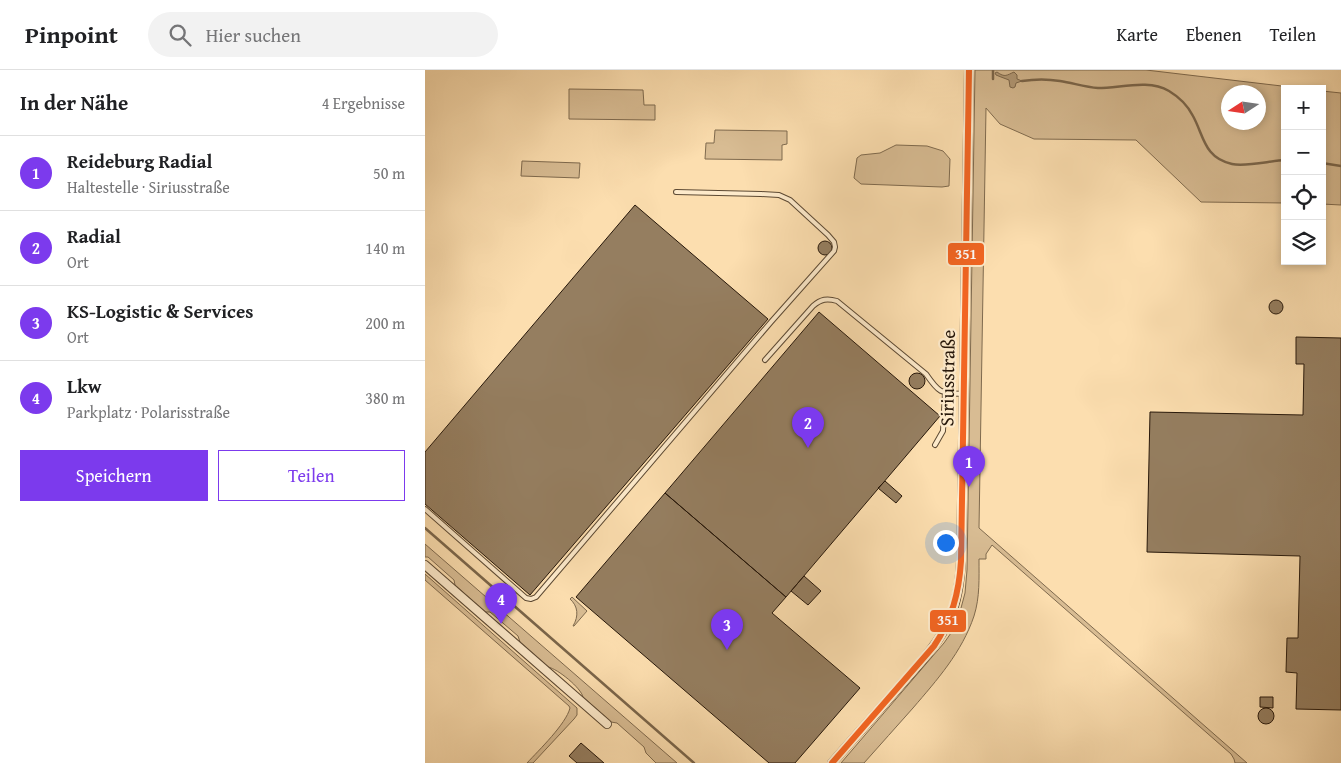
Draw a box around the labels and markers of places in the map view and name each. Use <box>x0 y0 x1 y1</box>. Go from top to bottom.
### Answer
pin: 2 <box>792 407 824 448</box>
pin: 1 <box>953 446 985 487</box>
pin: 4 <box>485 583 517 624</box>
pin: 3 <box>711 609 743 650</box>

